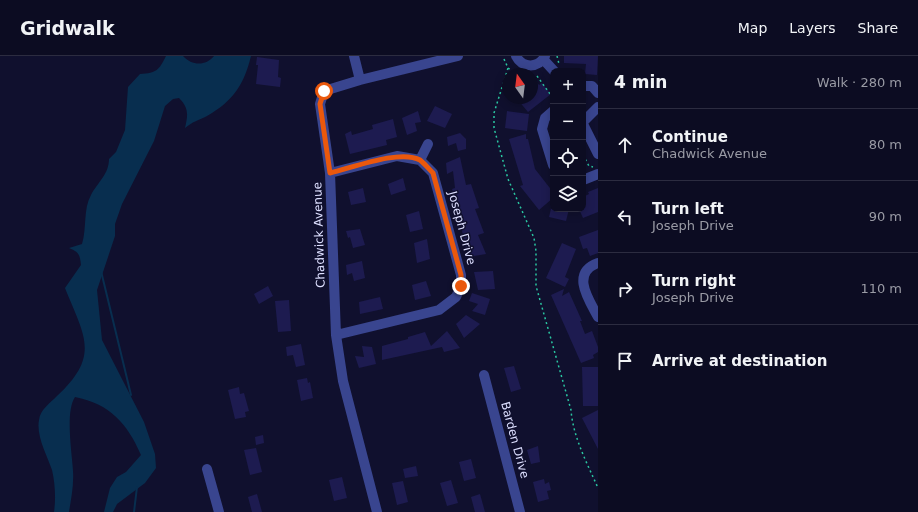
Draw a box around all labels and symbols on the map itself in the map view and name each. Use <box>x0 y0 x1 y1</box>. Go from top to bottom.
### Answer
north arrow <box>502 68 538 104</box>
route start <box>315 82 333 100</box>
street label: Chadwick Avenue <box>310 182 328 288</box>
street label: Joseph Drive <box>445 189 479 266</box>
route end <box>452 277 470 295</box>
street label: Barden Drive <box>498 400 532 480</box>

